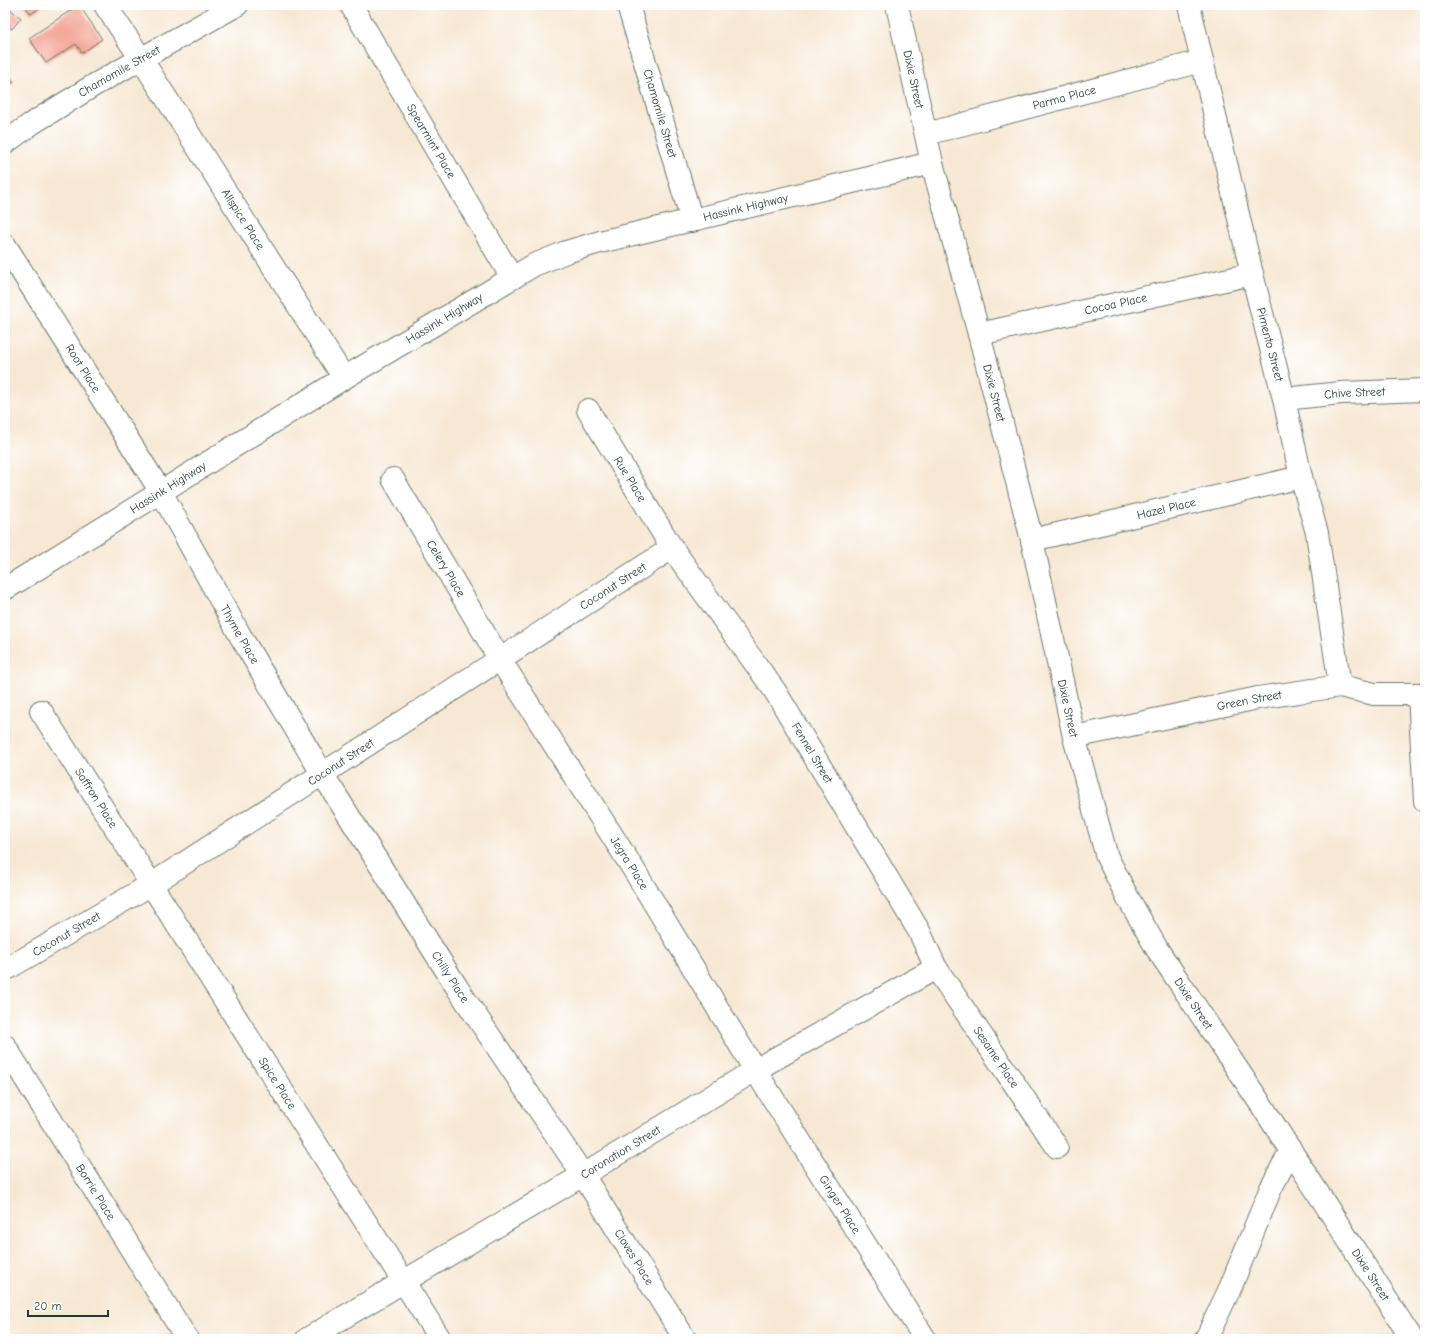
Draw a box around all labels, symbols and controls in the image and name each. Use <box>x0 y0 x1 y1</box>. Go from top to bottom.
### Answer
street label: Chamomile Street <box>76 42 163 100</box>
street label: Dixie Street <box>900 49 927 110</box>
street label: Chamomile Street <box>640 67 680 160</box>
street label: Parma Place <box>1031 82 1097 112</box>
street label: Spearmint Place <box>404 101 459 181</box>
street label: Allspice Place <box>219 186 268 252</box>
street label: Hassink Highway <box>702 190 790 224</box>
street label: Hassink Highway <box>403 290 486 347</box>
street label: Cocoa Place <box>1083 290 1148 318</box>
street label: Pimento Street <box>1254 306 1286 383</box>
street label: Root Place <box>63 342 103 395</box>
street label: Dixie Street <box>980 363 1008 424</box>
street label: Chive Street <box>1323 384 1386 402</box>
street label: Rue Place <box>611 454 649 504</box>
street label: Hassink Highway <box>127 458 209 516</box>
street label: Hazel Place <box>1136 495 1197 522</box>
street label: Celery Place <box>424 538 468 599</box>
street label: Coconut Street <box>577 559 649 613</box>
street label: Thyme Place <box>218 603 262 666</box>
street label: Dixie Street <box>1055 678 1081 739</box>
street label: Green Street <box>1215 688 1283 714</box>
street label: Fennel Street <box>789 720 836 786</box>
street label: Coconut Street <box>305 735 377 789</box>
street label: Saffron Place <box>72 765 121 831</box>
street label: Jegra Place <box>607 834 651 892</box>
street label: Coconut Street <box>30 909 103 959</box>
street label: Chilly Place <box>429 948 472 1005</box>
street label: Dixie Street <box>1171 975 1216 1032</box>
street label: Sesame Place <box>971 1024 1022 1091</box>
street label: Spice Place <box>256 1055 299 1112</box>
street label: Coronation Street <box>578 1122 663 1182</box>
street label: Borrie Place <box>73 1161 118 1223</box>
street label: Ginger Place <box>816 1172 864 1236</box>
street label: Cloves Place <box>611 1226 657 1288</box>
street label: Dixie Street <box>1349 1246 1393 1304</box>
scale bar <box>28 1292 108 1318</box>
text: 20 m <box>34 1299 62 1313</box>

